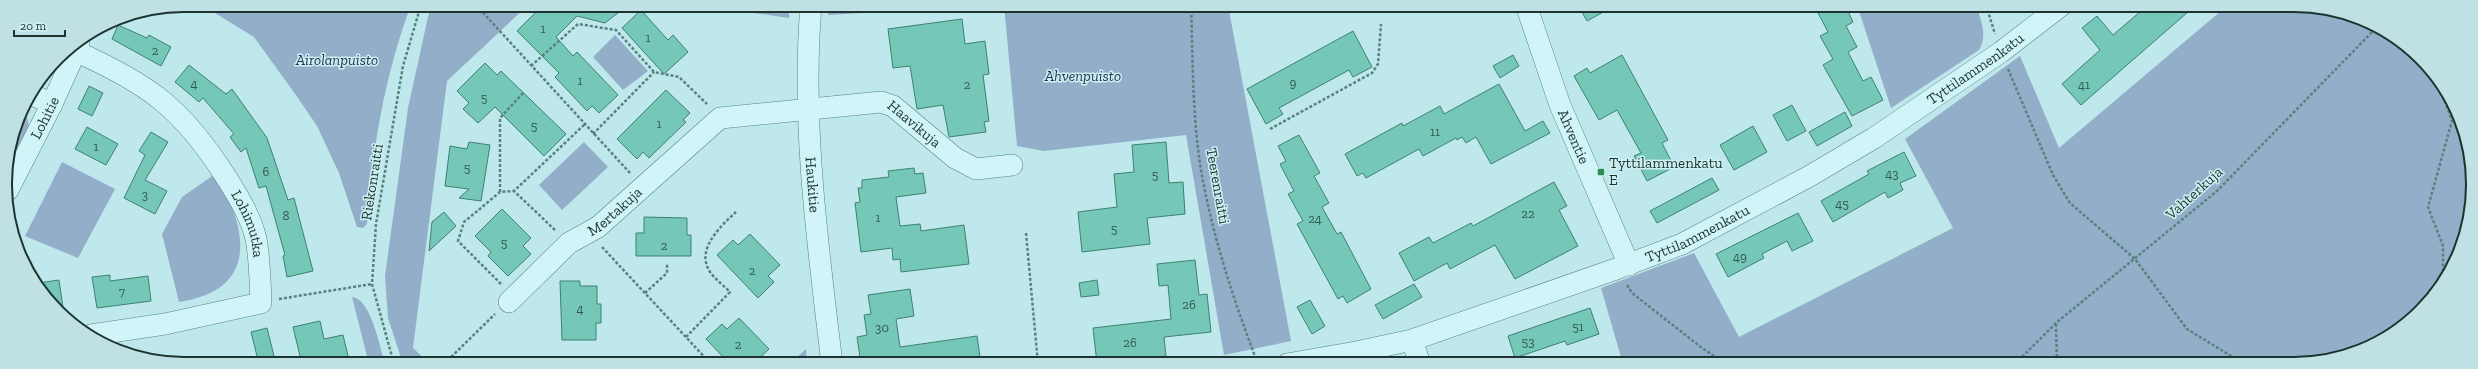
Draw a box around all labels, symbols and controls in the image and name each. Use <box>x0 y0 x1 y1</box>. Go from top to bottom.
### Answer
scale bar <box>14 12 65 38</box>
text: 20 m <box>20 19 47 33</box>
house number: 1 <box>540 21 546 36</box>
street label: Tyttilammenkatu <box>1923 28 2028 109</box>
house number: 1 <box>645 30 651 45</box>
house number: 2 <box>152 43 159 58</box>
park label: Airolanpuisto <box>295 51 378 69</box>
park label: Ahvenpuisto <box>1044 67 1121 85</box>
house number: 1 <box>577 73 583 88</box>
house number: 9 <box>1290 75 1297 90</box>
house number: 4 <box>190 76 198 91</box>
house number: 2 <box>964 77 971 92</box>
house number: 41 <box>2078 77 2090 92</box>
house number: 5 <box>481 90 488 105</box>
street label: Lohitie <box>27 94 63 142</box>
street label: Haavikuja <box>884 96 945 151</box>
street label: Ahventie <box>1554 107 1593 167</box>
house number: 1 <box>656 116 662 131</box>
house number: 5 <box>531 118 538 133</box>
house number: 11 <box>1430 124 1440 139</box>
house number: 1 <box>93 139 99 154</box>
street label: Riekonraitti <box>357 142 387 222</box>
street label: Teerenraitti <box>1202 146 1234 226</box>
place label: Tyttilammenkatu E <box>1609 154 1723 189</box>
street label: Haukitie <box>802 156 824 213</box>
house number: 5 <box>464 160 471 175</box>
street label: Vahterkuja <box>2161 163 2226 224</box>
house number: 6 <box>263 164 270 179</box>
house number: 43 <box>1885 166 1899 181</box>
house number: 5 <box>1152 167 1159 182</box>
marker: Tyttilammenkatu E <box>1596 167 1606 177</box>
street label: Mertakuja <box>585 183 646 240</box>
house number: 3 <box>142 187 148 202</box>
street label: Lohimutka <box>227 187 268 258</box>
house number: 45 <box>1835 196 1849 211</box>
street label: Tyttilammenkatu <box>1642 201 1753 266</box>
house number: 22 <box>1521 206 1535 221</box>
house number: 8 <box>283 208 290 223</box>
house number: 1 <box>875 210 881 225</box>
house number: 24 <box>1308 211 1322 226</box>
house number: 5 <box>1111 221 1118 236</box>
house number: 5 <box>501 235 508 250</box>
house number: 2 <box>661 238 668 253</box>
house number: 49 <box>1733 249 1747 264</box>
house number: 2 <box>749 263 756 278</box>
house number: 7 <box>119 284 125 299</box>
house number: 26 <box>1182 297 1196 312</box>
house number: 4 <box>576 301 584 316</box>
house number: 51 <box>1572 319 1584 334</box>
house number: 30 <box>875 320 889 335</box>
house number: 53 <box>1521 334 1535 349</box>
house number: 26 <box>1123 335 1137 350</box>
house number: 2 <box>735 337 742 352</box>

